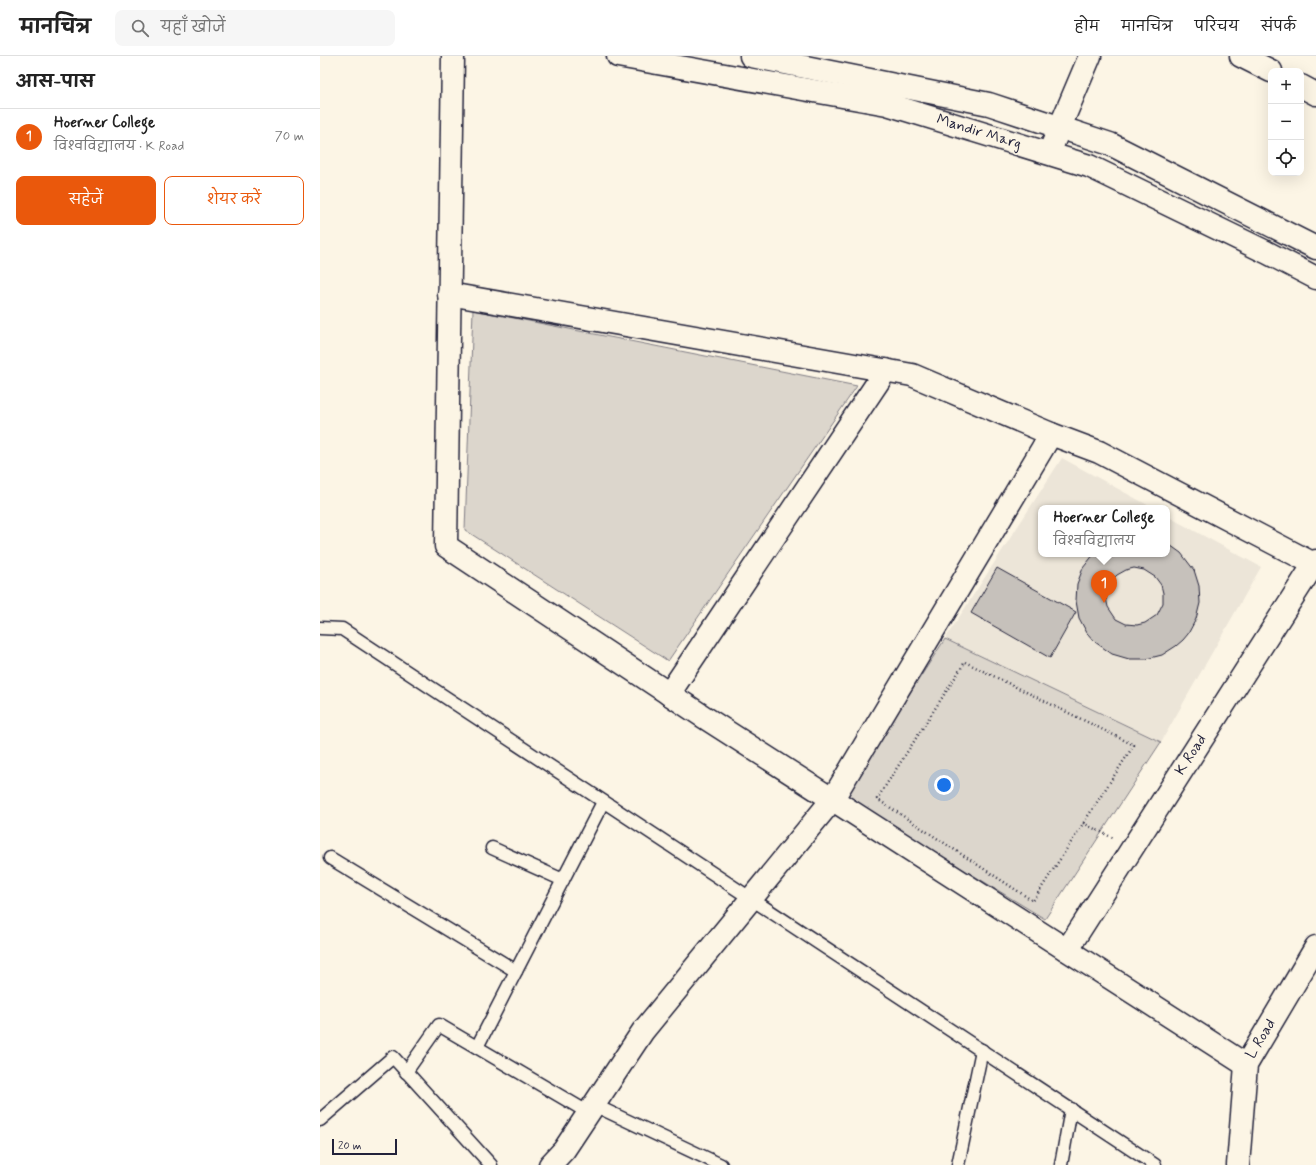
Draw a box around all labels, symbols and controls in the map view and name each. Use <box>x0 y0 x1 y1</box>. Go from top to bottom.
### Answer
search box <box>115 10 395 46</box>
text: मानचित्र <box>20 15 91 40</box>
icon: search <box>129 17 151 39</box>
text: यहाँ खोजें <box>161 18 225 38</box>
text: होम <box>1075 18 1099 36</box>
text: मानचित्र <box>1121 18 1173 36</box>
text: परिचय <box>1195 18 1239 36</box>
text: संपर्क <box>1261 18 1296 36</box>
map controls <box>1268 68 1304 176</box>
button: + <box>1268 68 1304 104</box>
text: आस-पास <box>16 71 94 93</box>
button: − <box>1268 104 1304 140</box>
street label: Mandir Marg <box>934 110 1024 154</box>
text: Hoerner College <box>54 113 155 133</box>
text: 1 <box>26 128 32 145</box>
text: 70 m <box>275 128 304 145</box>
text: विश्वविद्यालय · K Road <box>54 138 184 155</box>
button: locate <box>1268 140 1304 176</box>
button: सहेजें <box>16 176 156 225</box>
button: शेयर करें <box>164 176 304 225</box>
popup <box>1038 505 1170 557</box>
text: Hoerner College <box>1053 508 1155 528</box>
text: विश्वविद्यालय <box>1053 533 1135 550</box>
pin: 1 <box>1091 570 1117 603</box>
street label: K Road <box>1170 731 1212 779</box>
your location <box>934 775 954 795</box>
street label: L Road <box>1241 1015 1281 1063</box>
scale bar <box>332 1137 397 1156</box>
text: 20 m <box>338 1139 361 1153</box>

